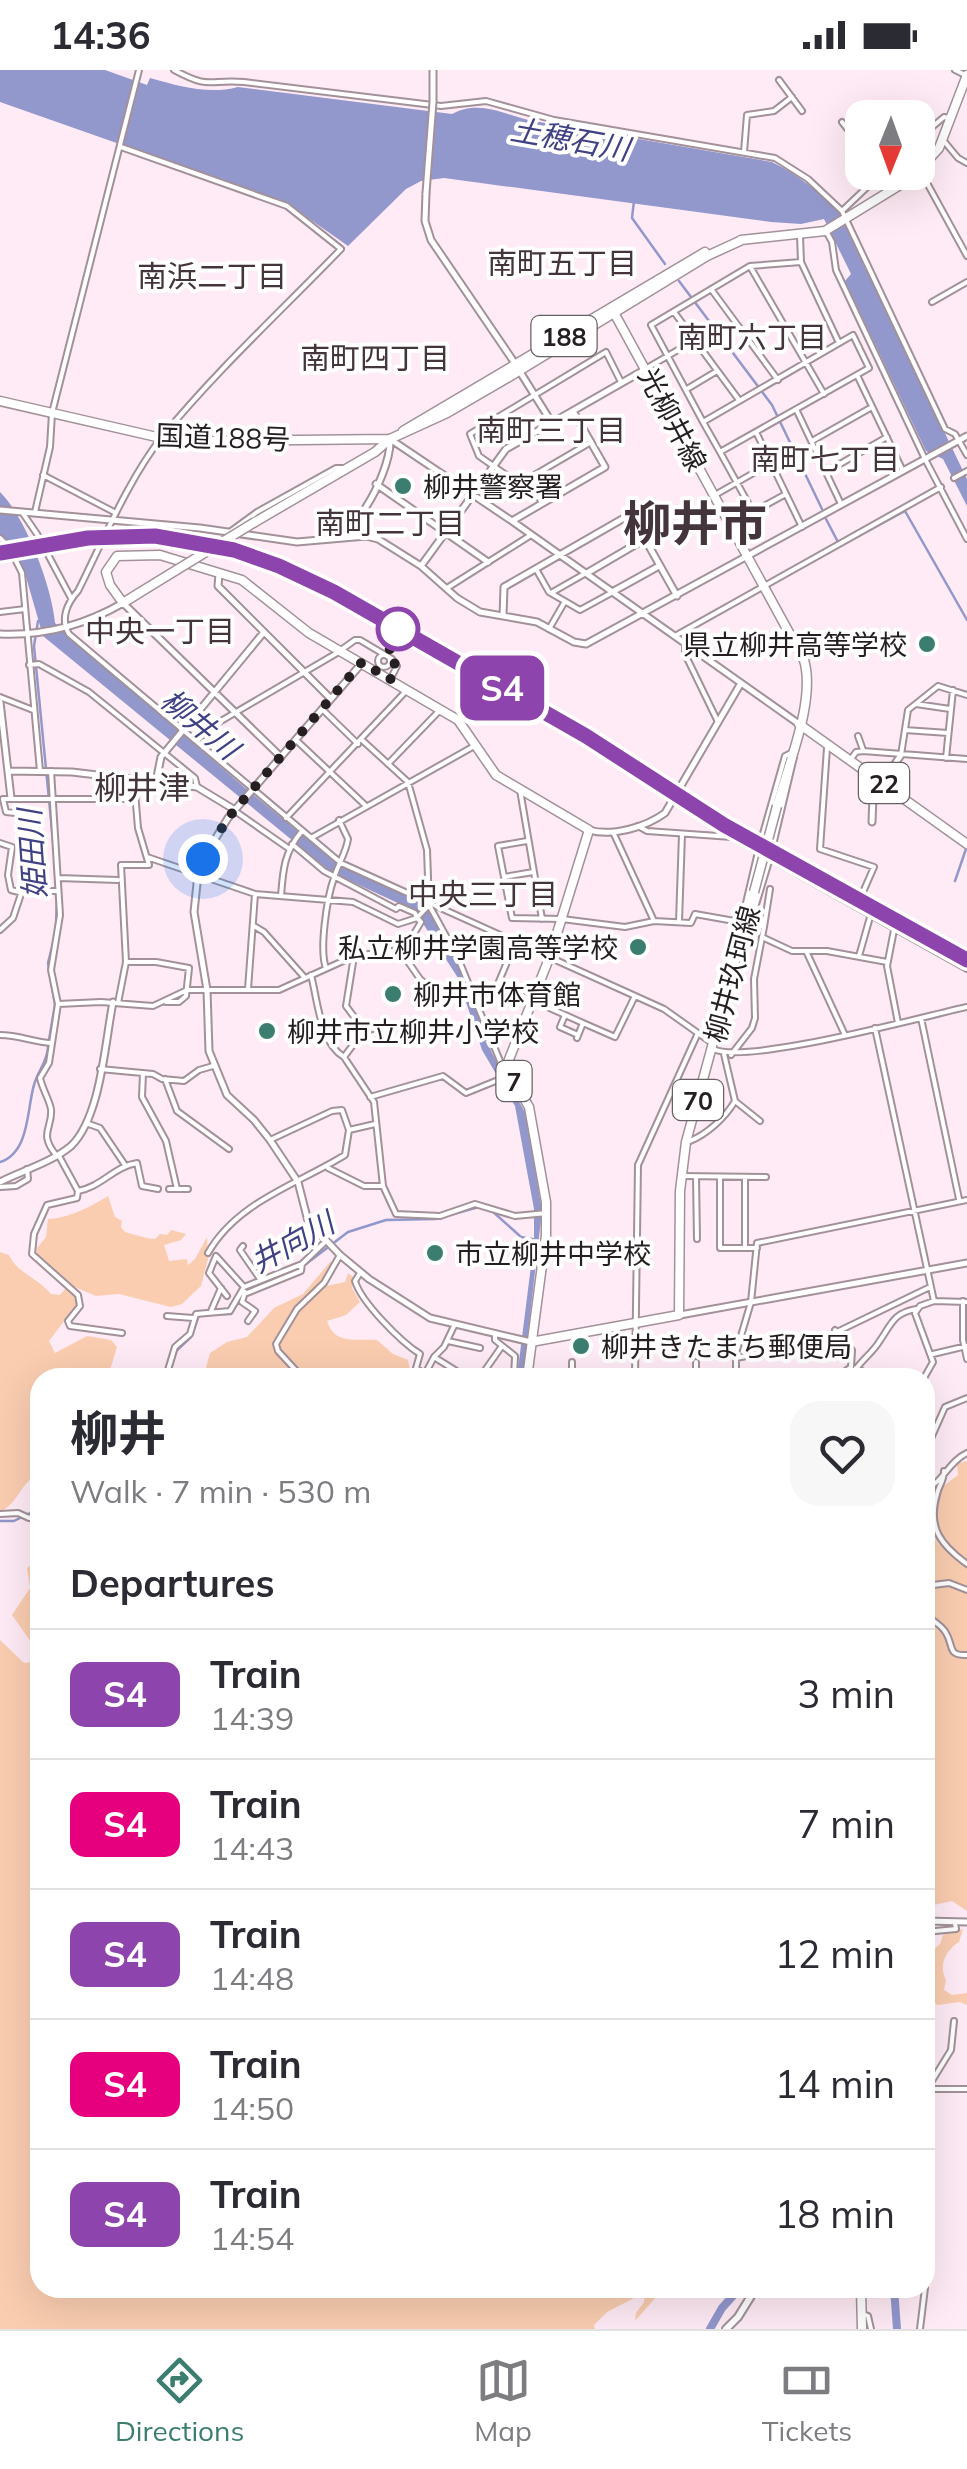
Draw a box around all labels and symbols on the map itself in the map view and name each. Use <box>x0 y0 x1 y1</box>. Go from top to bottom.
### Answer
north arrow <box>845 100 935 190</box>
water label: 土穂石川 <box>508 110 635 169</box>
district label: 南町五丁目 <box>487 244 637 282</box>
district label: 南浜二丁目 <box>137 257 287 295</box>
road number: 188 <box>532 316 596 356</box>
district label: 南町六丁目 <box>677 318 827 356</box>
district label: 南町四丁目 <box>300 339 450 377</box>
street label: 光柳井線 <box>631 361 715 477</box>
district label: 南町三丁目 <box>476 411 626 449</box>
street label: 国道188号 <box>155 417 291 457</box>
district label: 南町七丁目 <box>750 440 900 478</box>
place label: 柳井警察署 <box>423 469 563 504</box>
marker: 柳井警察署 <box>392 475 414 497</box>
district label: 柳井市 <box>623 493 767 553</box>
district label: 南町二丁目 <box>315 504 465 542</box>
unlabelled marker <box>377 608 419 650</box>
district label: 中央一丁目 <box>85 612 235 650</box>
place label: 県立柳井高等学校 <box>683 627 907 662</box>
marker: 県立柳井高等学校 <box>916 633 938 655</box>
line badge: S4 <box>457 656 547 720</box>
water label: 柳井川 <box>153 681 249 769</box>
road number: 22 <box>859 763 909 803</box>
district label: 柳井津 <box>94 767 190 807</box>
water label: 姫田川 <box>10 805 54 900</box>
your location <box>178 834 228 884</box>
district label: 中央三丁目 <box>408 875 558 913</box>
street label: 柳井玖珂線 <box>697 902 767 1046</box>
place label: 私立柳井学園高等学校 <box>338 930 618 965</box>
marker: 私立柳井学園高等学校 <box>627 936 649 958</box>
place label: 柳井市体育館 <box>413 977 581 1012</box>
marker: 柳井市体育館 <box>382 983 404 1005</box>
place label: 柳井市立柳井小学校 <box>287 1014 539 1049</box>
marker: 柳井市立柳井小学校 <box>256 1020 278 1042</box>
road number: 7 <box>496 1061 532 1101</box>
road number: 70 <box>673 1080 723 1120</box>
water label: 井向川 <box>243 1202 343 1280</box>
place label: 市立柳井中学校 <box>455 1236 651 1271</box>
marker: 市立柳井中学校 <box>424 1242 446 1264</box>
place label: 柳井きたまち郵便局 <box>601 1329 852 1364</box>
marker: 柳井きたまち郵便局 <box>570 1335 592 1357</box>

